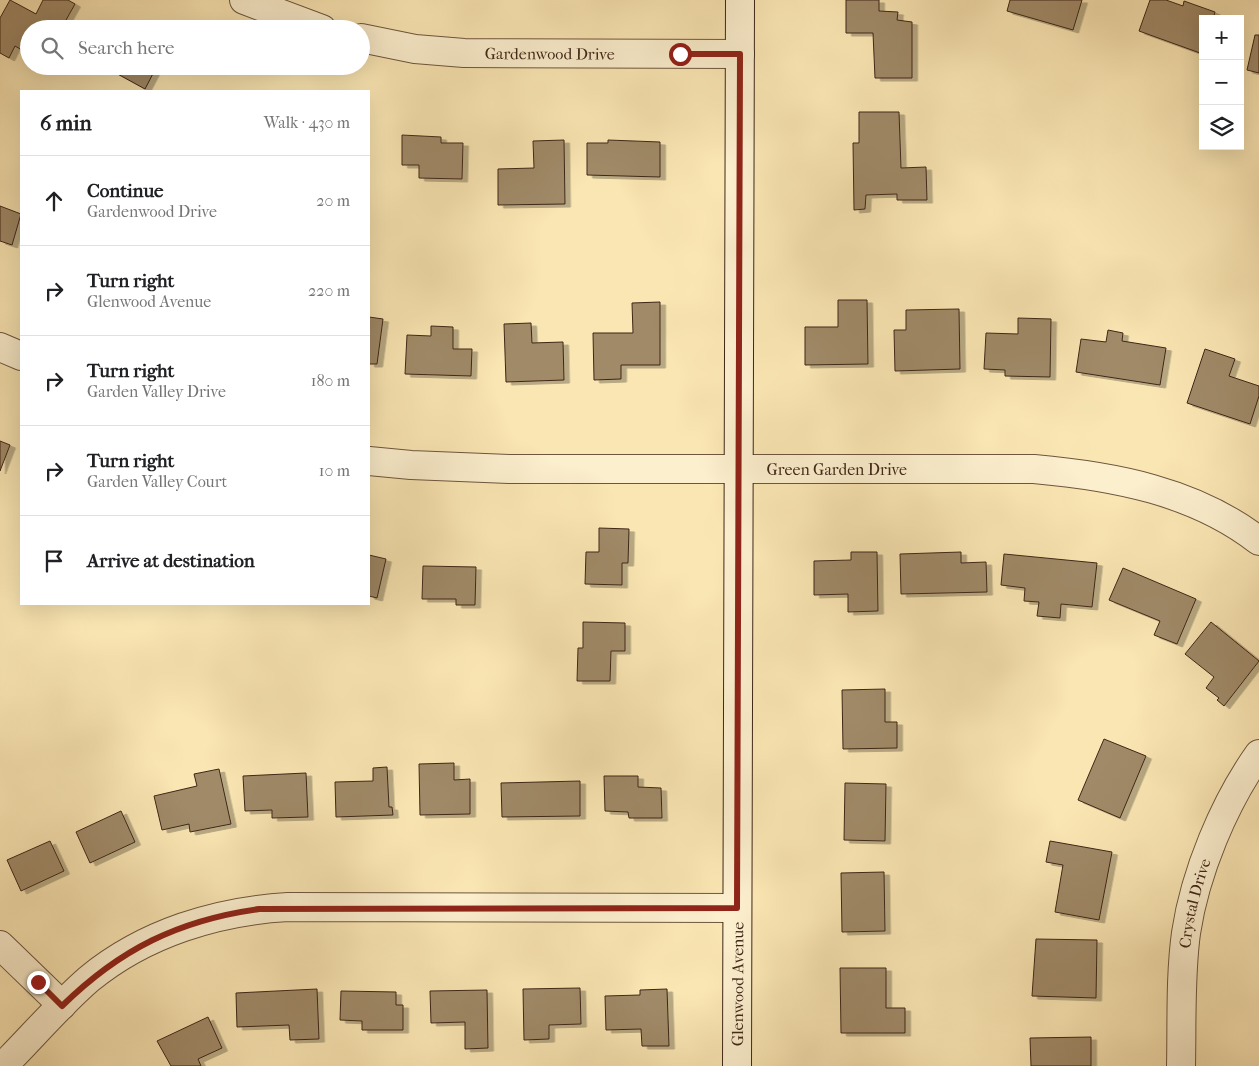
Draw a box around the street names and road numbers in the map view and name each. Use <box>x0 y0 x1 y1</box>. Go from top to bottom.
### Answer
street label: Gardenwood Drive <box>485 44 615 64</box>
street label: Green Garden Drive <box>766 460 907 479</box>
street label: Crystal Drive <box>1175 856 1215 949</box>
street label: Glenwood Avenue <box>728 922 747 1046</box>

